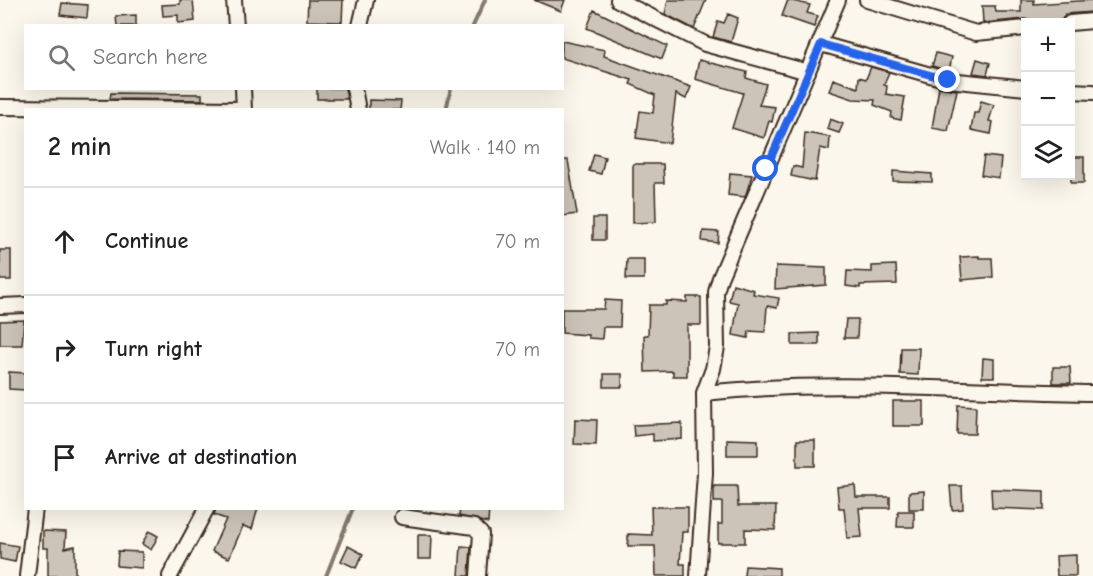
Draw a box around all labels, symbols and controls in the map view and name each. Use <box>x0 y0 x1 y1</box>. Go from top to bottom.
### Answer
map controls <box>1021 18 1075 180</box>
button: + <box>1021 18 1075 72</box>
search box <box>24 24 564 90</box>
icon: search <box>45 41 78 74</box>
text: Search here <box>93 44 208 70</box>
route end <box>934 66 960 92</box>
button: − <box>1021 72 1075 126</box>
button: layers <box>1021 126 1075 180</box>
text: 2 min <box>48 132 111 162</box>
text: Walk · 140 m <box>430 136 540 159</box>
route start <box>752 155 778 181</box>
icon: ahead <box>48 225 81 258</box>
text: Continue <box>105 228 188 254</box>
text: 70 m <box>495 230 540 253</box>
icon: right <box>48 333 81 366</box>
text: Turn right <box>105 336 202 362</box>
text: 70 m <box>495 338 540 361</box>
icon: arrive <box>48 441 81 474</box>
text: Arrive at destination <box>105 444 297 470</box>

